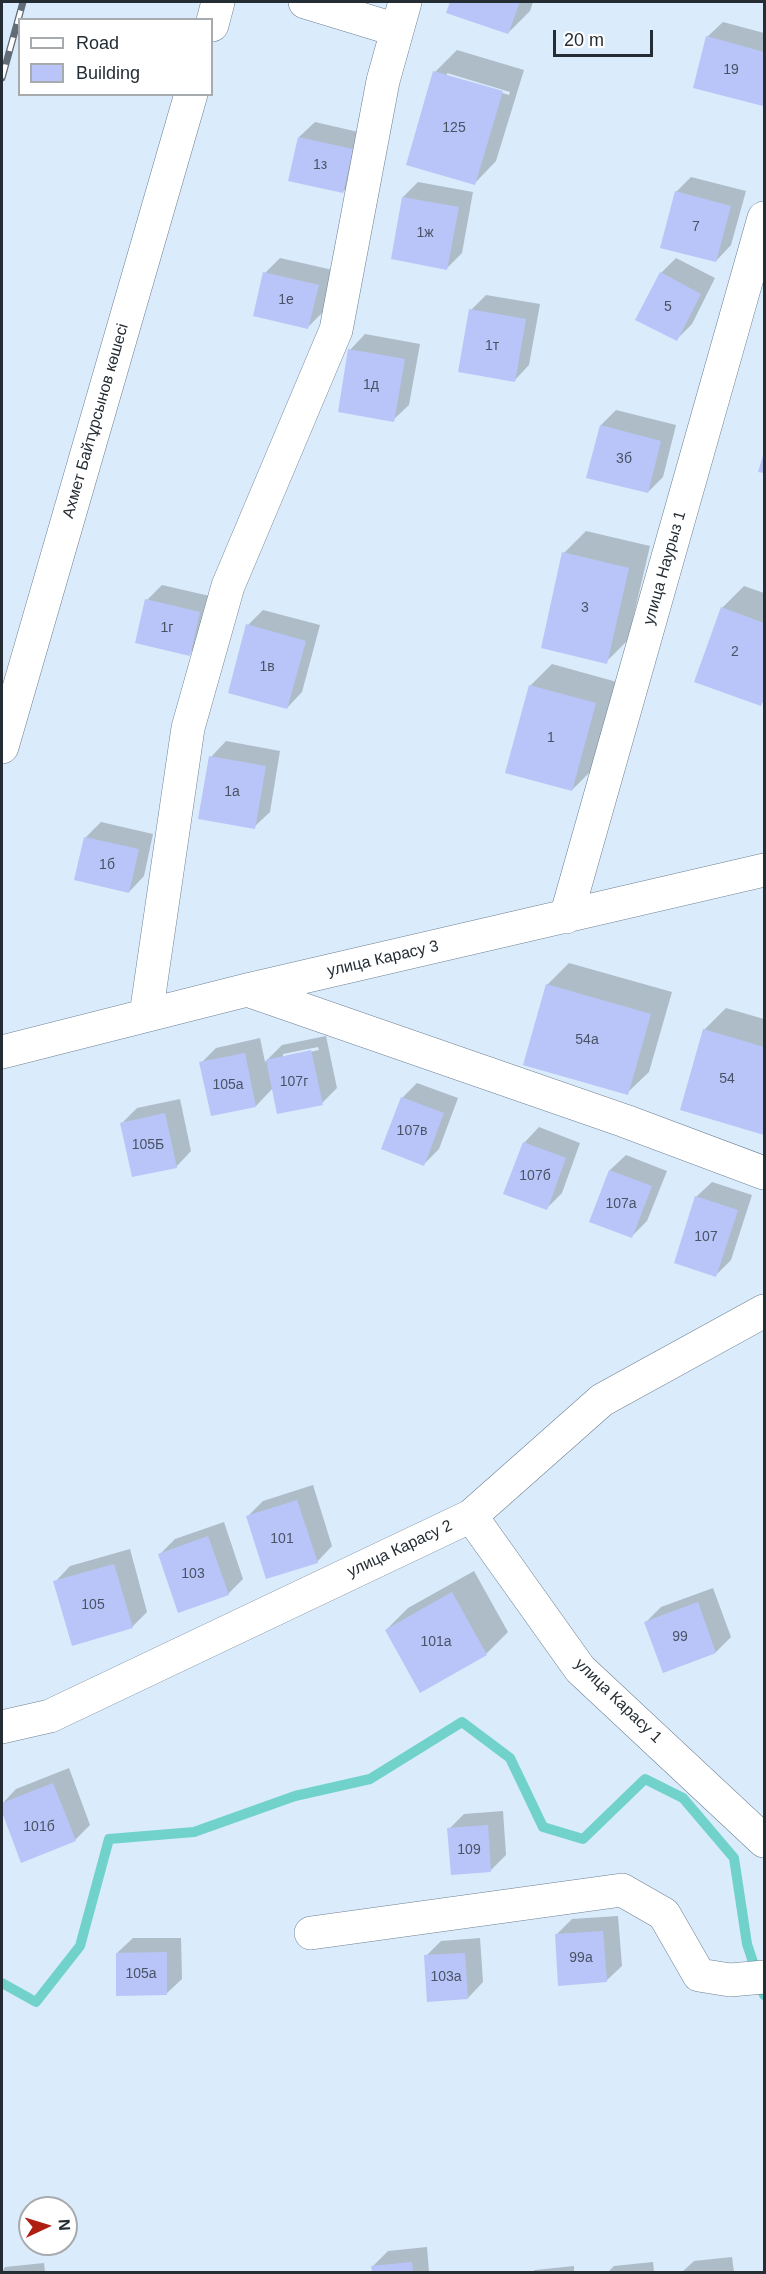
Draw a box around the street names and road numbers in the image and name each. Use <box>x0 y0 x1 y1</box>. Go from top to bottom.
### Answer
street label: Ахмет Байтұрсынов көшесі <box>59 321 133 521</box>
street label: улица Наурыз 1 <box>640 509 690 627</box>
street label: улица Карасу 3 <box>325 937 441 981</box>
street label: улица Карасу 2 <box>344 1516 456 1582</box>
street label: улица Карасу 1 <box>570 1655 666 1747</box>

